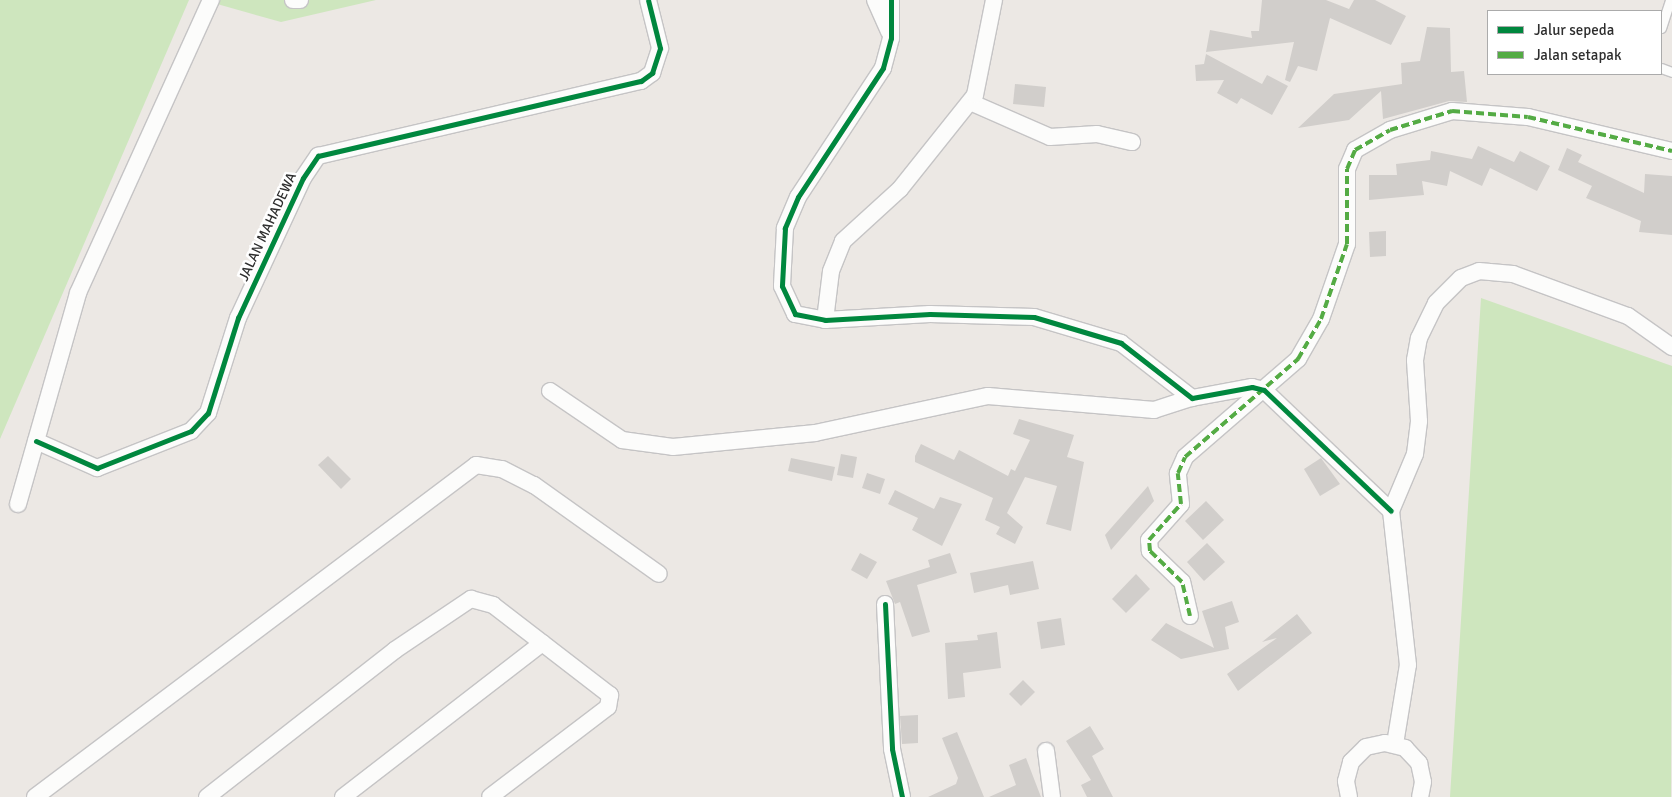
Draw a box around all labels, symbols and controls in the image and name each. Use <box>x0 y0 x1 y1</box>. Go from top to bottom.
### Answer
legend <box>1487 10 1662 75</box>
text: Jalur sepeda <box>1534 21 1614 39</box>
text: Jalan setapak <box>1534 46 1621 64</box>
street label: JALAN MAHADEWA <box>235 170 301 284</box>

